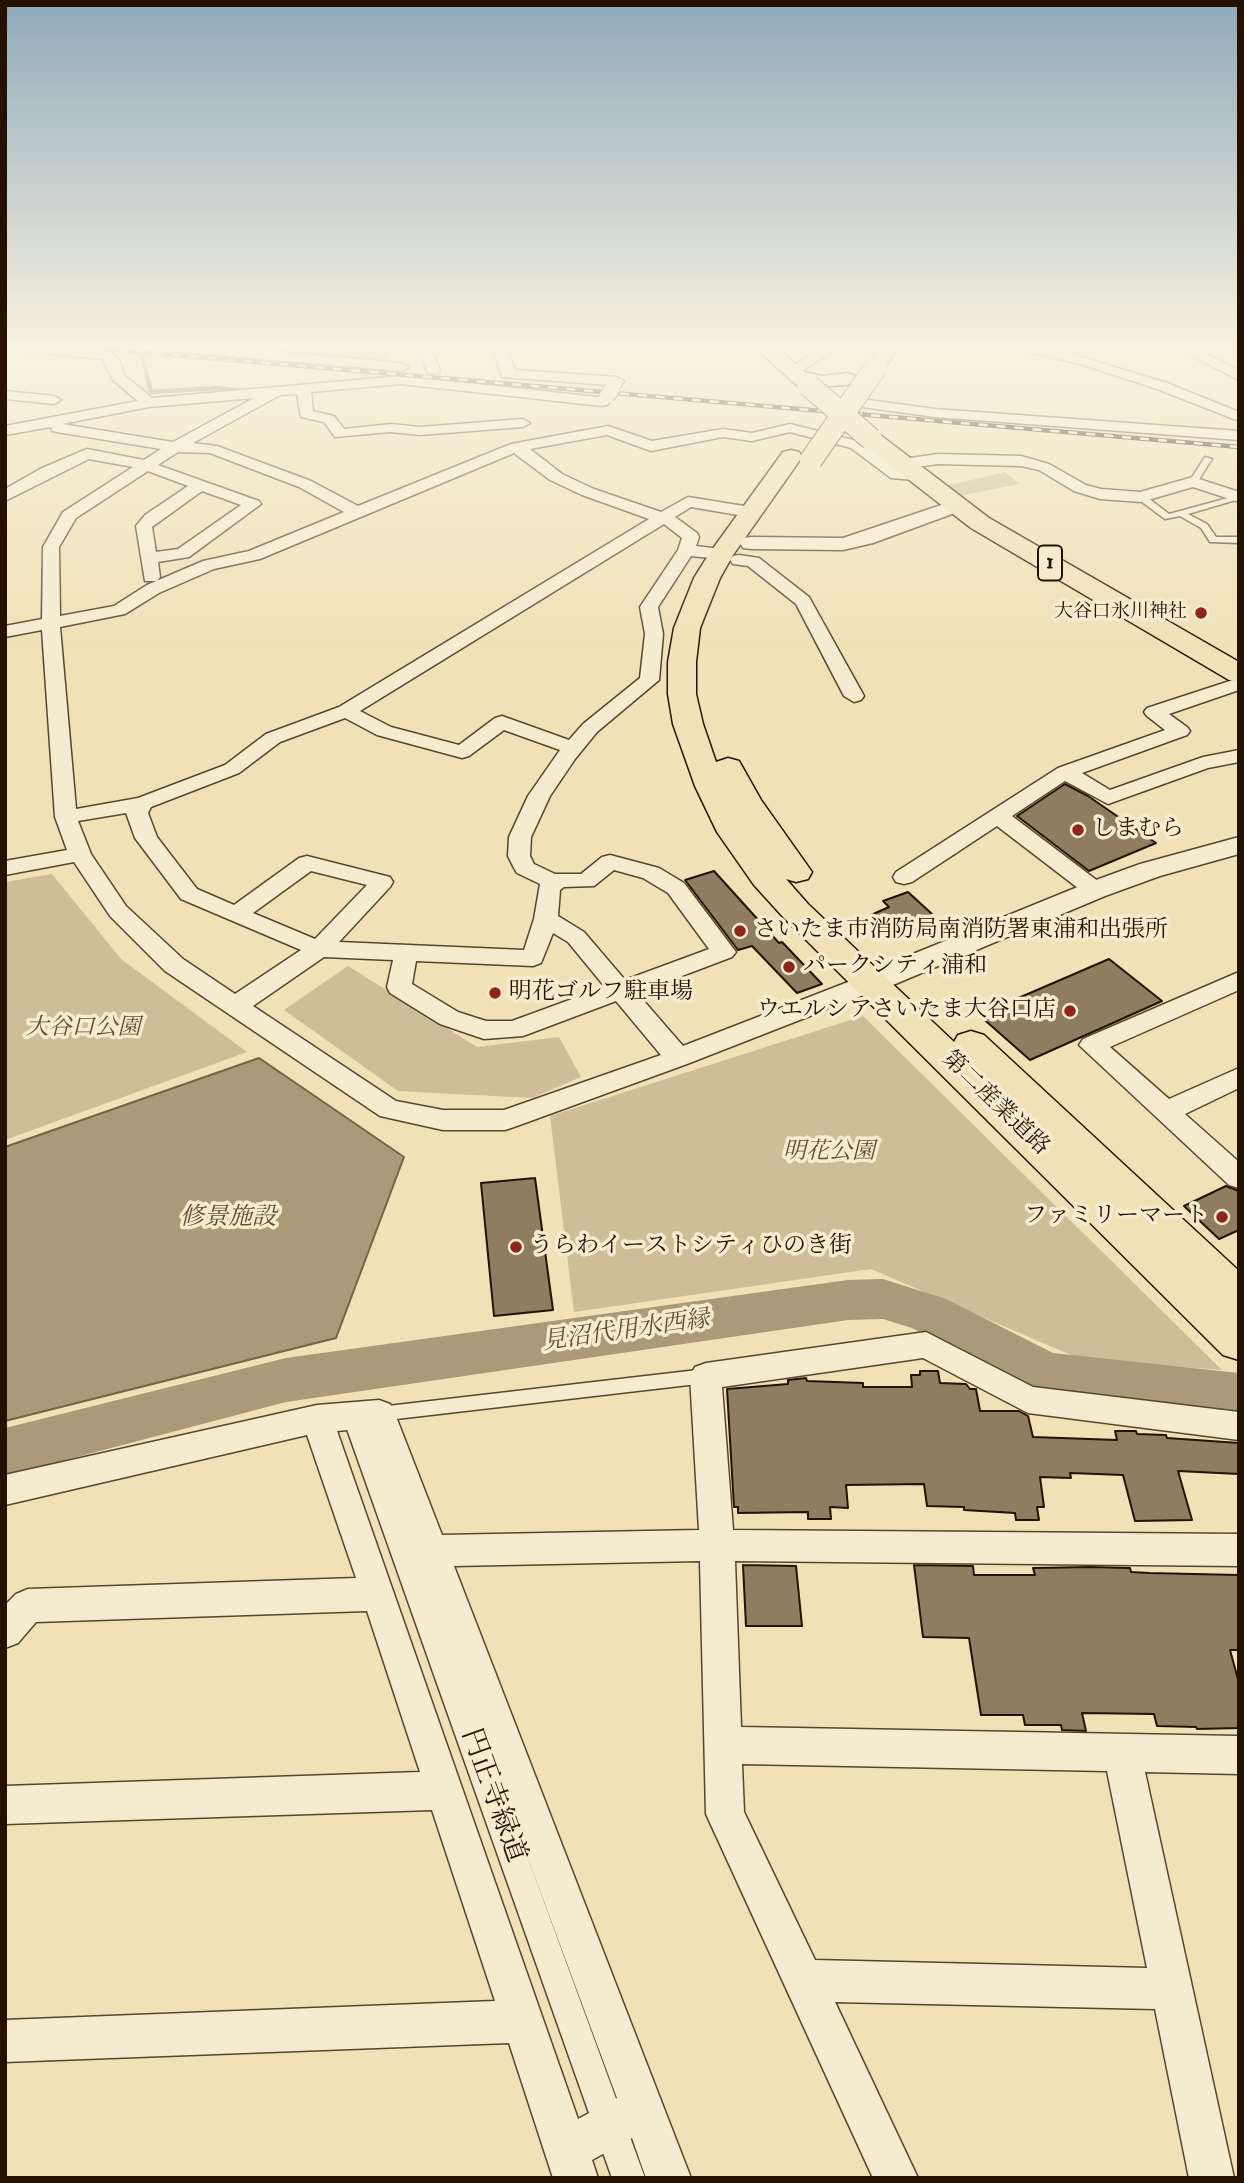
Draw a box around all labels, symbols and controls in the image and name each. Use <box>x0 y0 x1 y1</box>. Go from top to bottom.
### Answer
road number: 1 <box>1038 546 1062 580</box>
place label: 大谷口氷川神社 <box>1054 602 1187 624</box>
marker: 大谷口氷川神社 <box>1193 605 1209 621</box>
place label: しまむら <box>1092 816 1184 844</box>
marker: しまむら <box>1070 822 1086 838</box>
place label: さいたま市消防局南消防署東浦和出張所 <box>754 917 1168 945</box>
marker: さいたま市消防局南消防署東浦和出張所 <box>732 923 748 939</box>
place label: パークシティ浦和 <box>803 953 987 981</box>
marker: パークシティ浦和 <box>781 959 797 975</box>
place label: 明花ゴルフ駐車場 <box>509 979 693 1007</box>
marker: 明花ゴルフ駐車場 <box>487 985 503 1001</box>
place label: ウエルシアさいたま大谷口店 <box>757 997 1056 1025</box>
marker: ウエルシアさいたま大谷口店 <box>1062 1003 1078 1019</box>
park label: 大谷口公園 <box>26 1015 140 1043</box>
street label: 第二産業道路 <box>936 1046 1054 1162</box>
park label: 明花公園 <box>783 1139 875 1167</box>
place label: ファミリーマート <box>1024 1203 1208 1231</box>
water label: 修景施設 <box>180 1205 276 1233</box>
marker: ファミリーマート <box>1214 1209 1230 1225</box>
place label: うらわイーストシティひのき街 <box>530 1233 852 1261</box>
marker: うらわイーストシティひのき街 <box>508 1239 524 1255</box>
water label: 見沼代用水西縁 <box>541 1306 711 1358</box>
street label: 円正寺緑道 <box>452 1724 532 1868</box>

